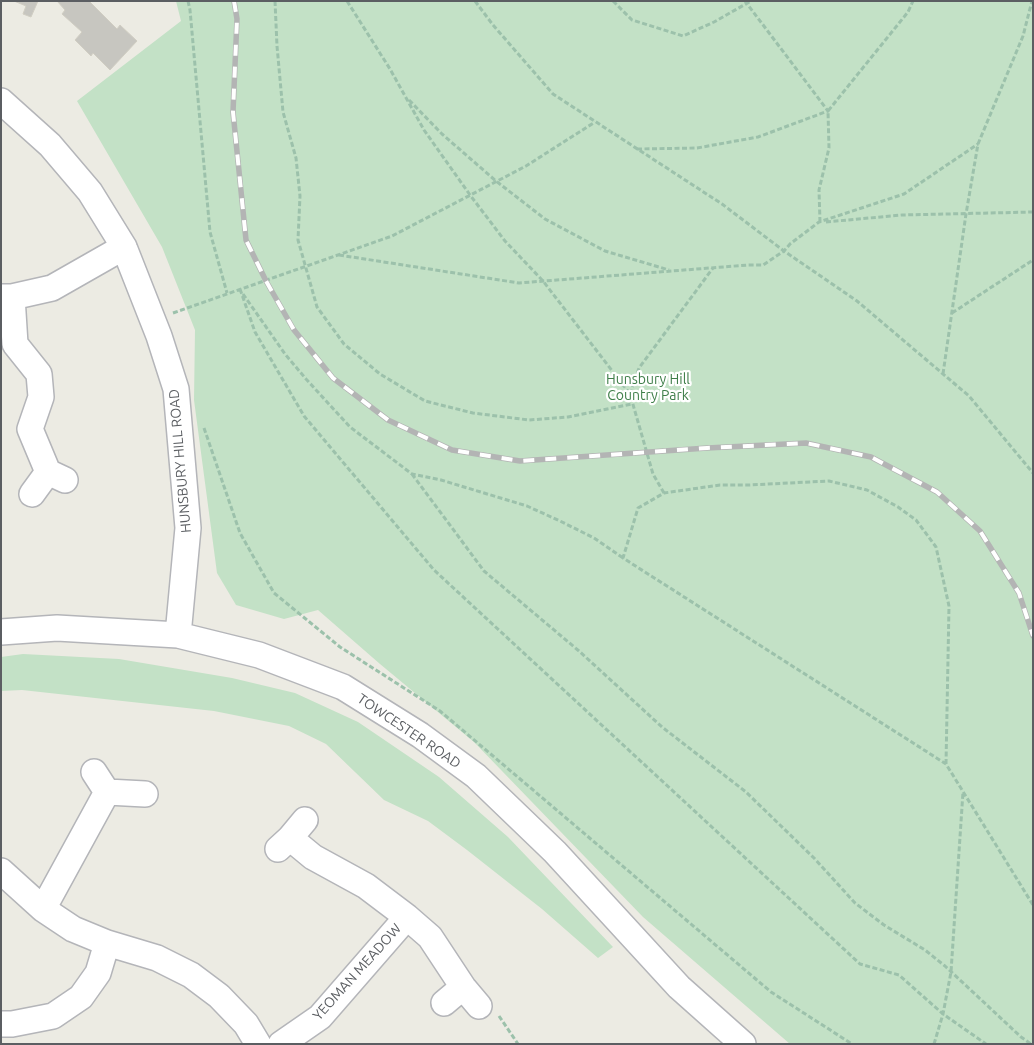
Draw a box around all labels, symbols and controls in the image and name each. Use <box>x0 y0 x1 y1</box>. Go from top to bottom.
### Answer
park label: Hunsbury Hill Country Park <box>606 371 690 404</box>
street label: HUNSBURY HILL ROAD <box>165 388 195 534</box>
street label: TOWCESTER ROAD <box>354 690 464 772</box>
street label: YEOMAN MEADOW <box>309 920 405 1024</box>

